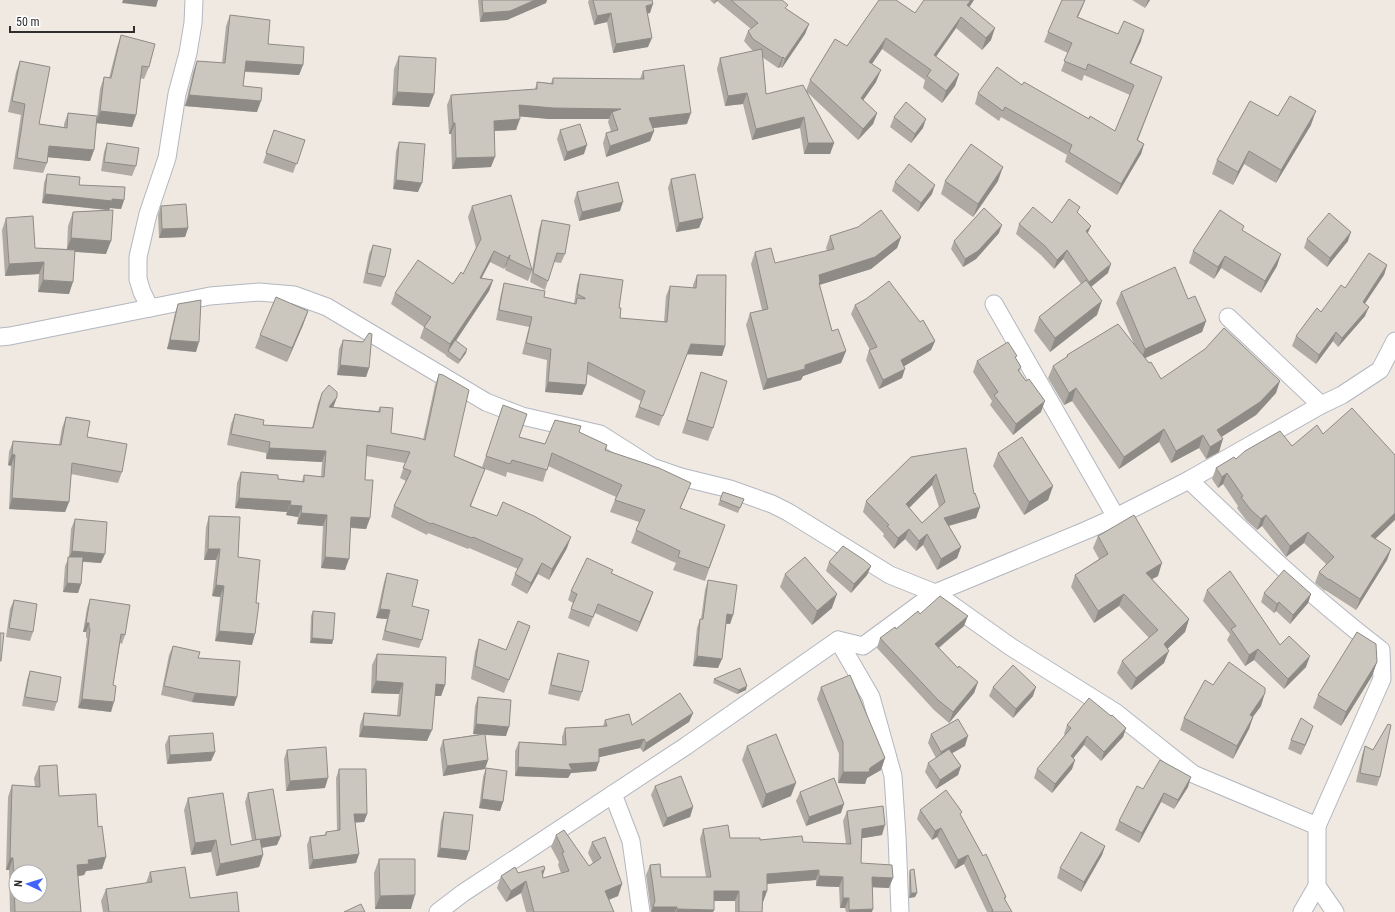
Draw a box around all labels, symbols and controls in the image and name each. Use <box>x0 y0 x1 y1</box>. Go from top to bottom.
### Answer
scale bar <box>10 8 134 34</box>
text: 50 m <box>16 15 40 29</box>
north arrow <box>8 864 48 904</box>
text: N <box>12 879 25 887</box>

